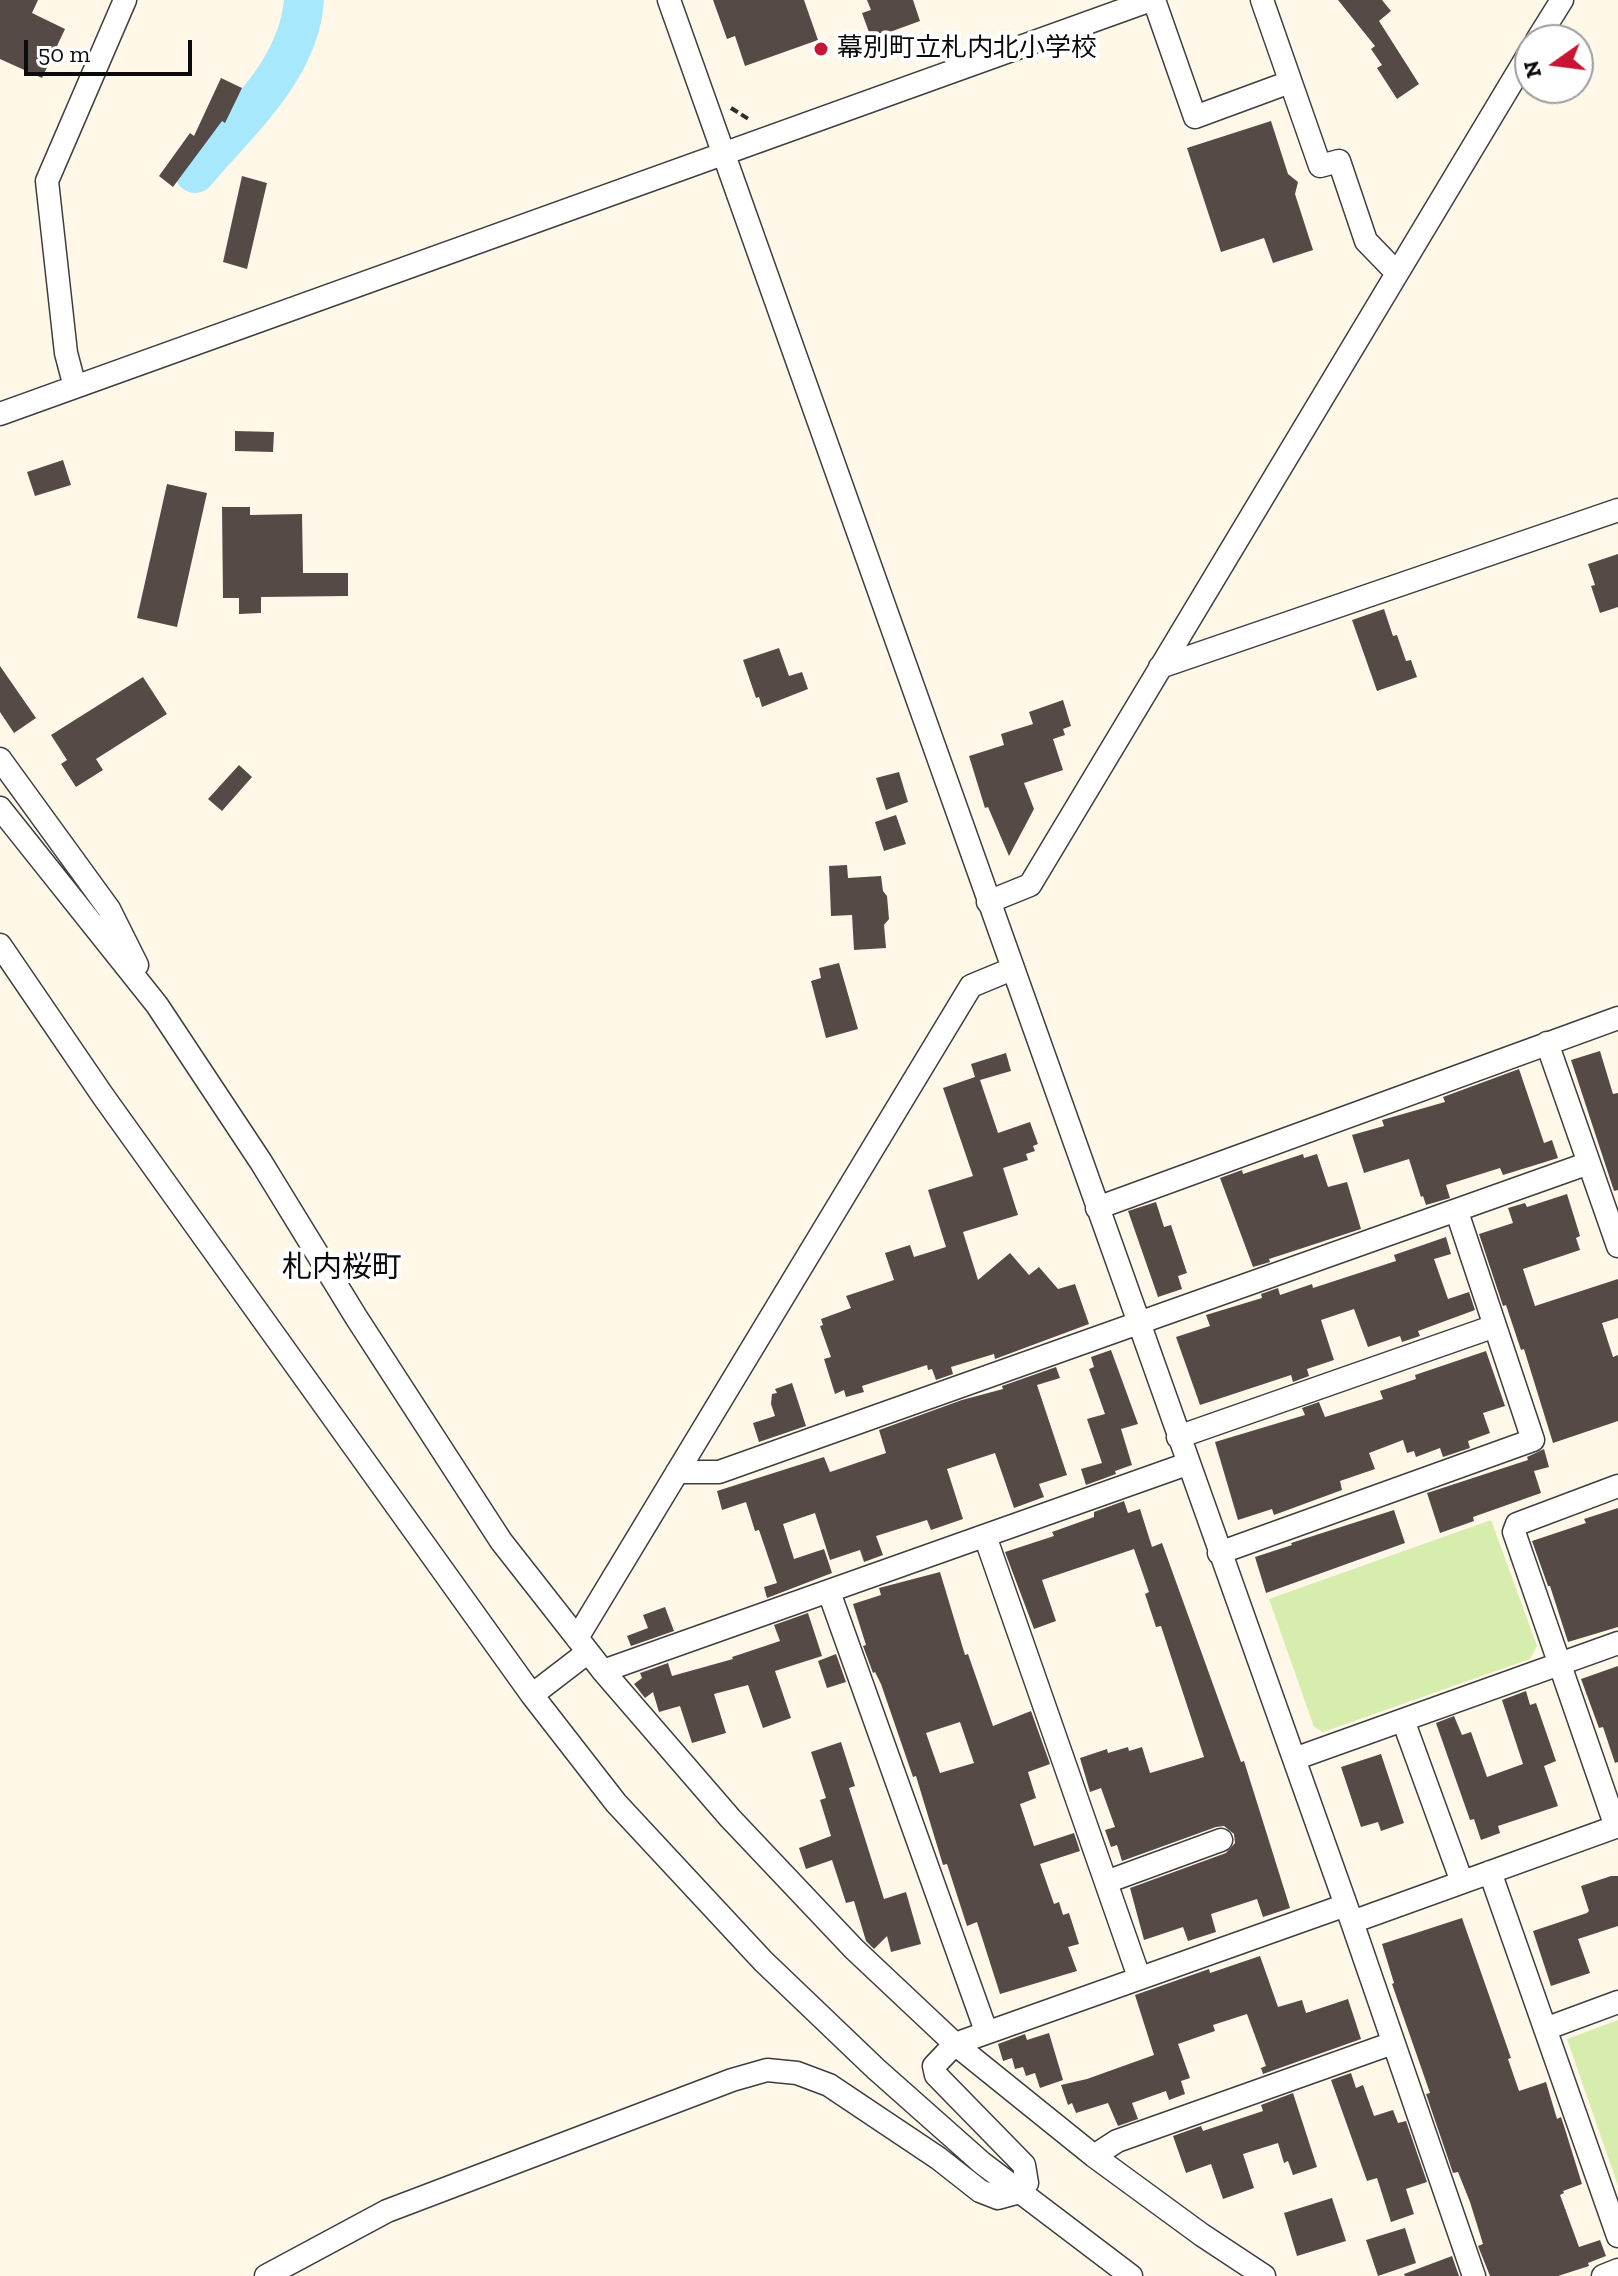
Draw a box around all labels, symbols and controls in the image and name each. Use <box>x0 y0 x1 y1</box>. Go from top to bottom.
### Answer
scale bar <box>28 24 196 74</box>
north arrow <box>1514 24 1594 104</box>
place label: 幕別町立札内北小学校 <box>837 33 1097 65</box>
text: 50 m <box>38 39 90 68</box>
marker: 幕別町立札内北小学校 <box>812 40 830 58</box>
text: N <box>1517 58 1547 81</box>
district label: 札内桜町 <box>282 1250 402 1286</box>

